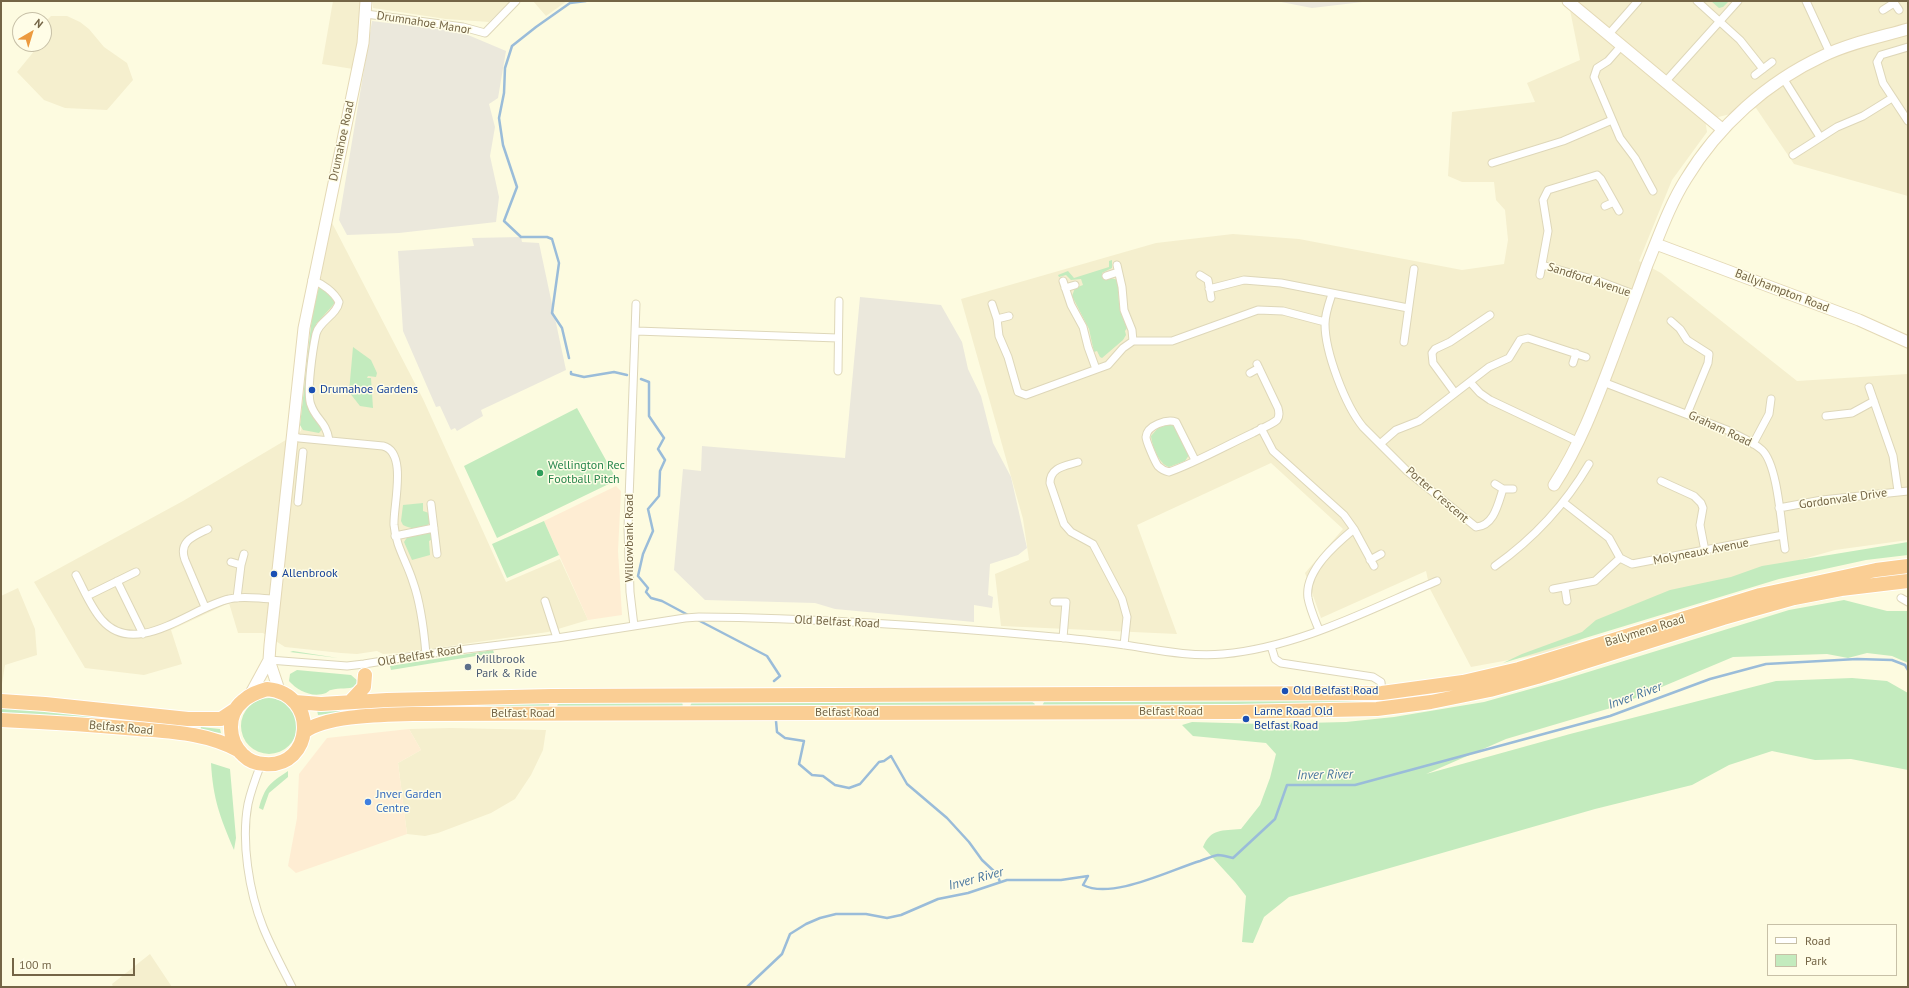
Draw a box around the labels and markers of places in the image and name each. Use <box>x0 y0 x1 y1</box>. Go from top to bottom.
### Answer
place label: Drumahoe Gardens <box>320 383 418 397</box>
marker: Drumahoe Gardens <box>307 385 317 395</box>
place label: Wellington Rec Football Pitch <box>548 459 625 487</box>
marker: Wellington Rec Football Pitch <box>535 468 545 478</box>
place label: Allenbrook <box>282 567 338 581</box>
marker: Allenbrook <box>269 569 279 579</box>
place label: Millbrook Park & Ride <box>476 653 537 681</box>
marker: Millbrook Park & Ride <box>463 662 473 672</box>
place label: Old Belfast Road <box>1293 684 1378 698</box>
marker: Old Belfast Road <box>1280 686 1290 696</box>
place label: Larne Road Old Belfast Road <box>1254 705 1333 733</box>
marker: Larne Road Old Belfast Road <box>1241 714 1251 724</box>
place label: Jnver Garden Centre <box>376 788 442 816</box>
marker: Jnver Garden Centre <box>363 797 373 807</box>

